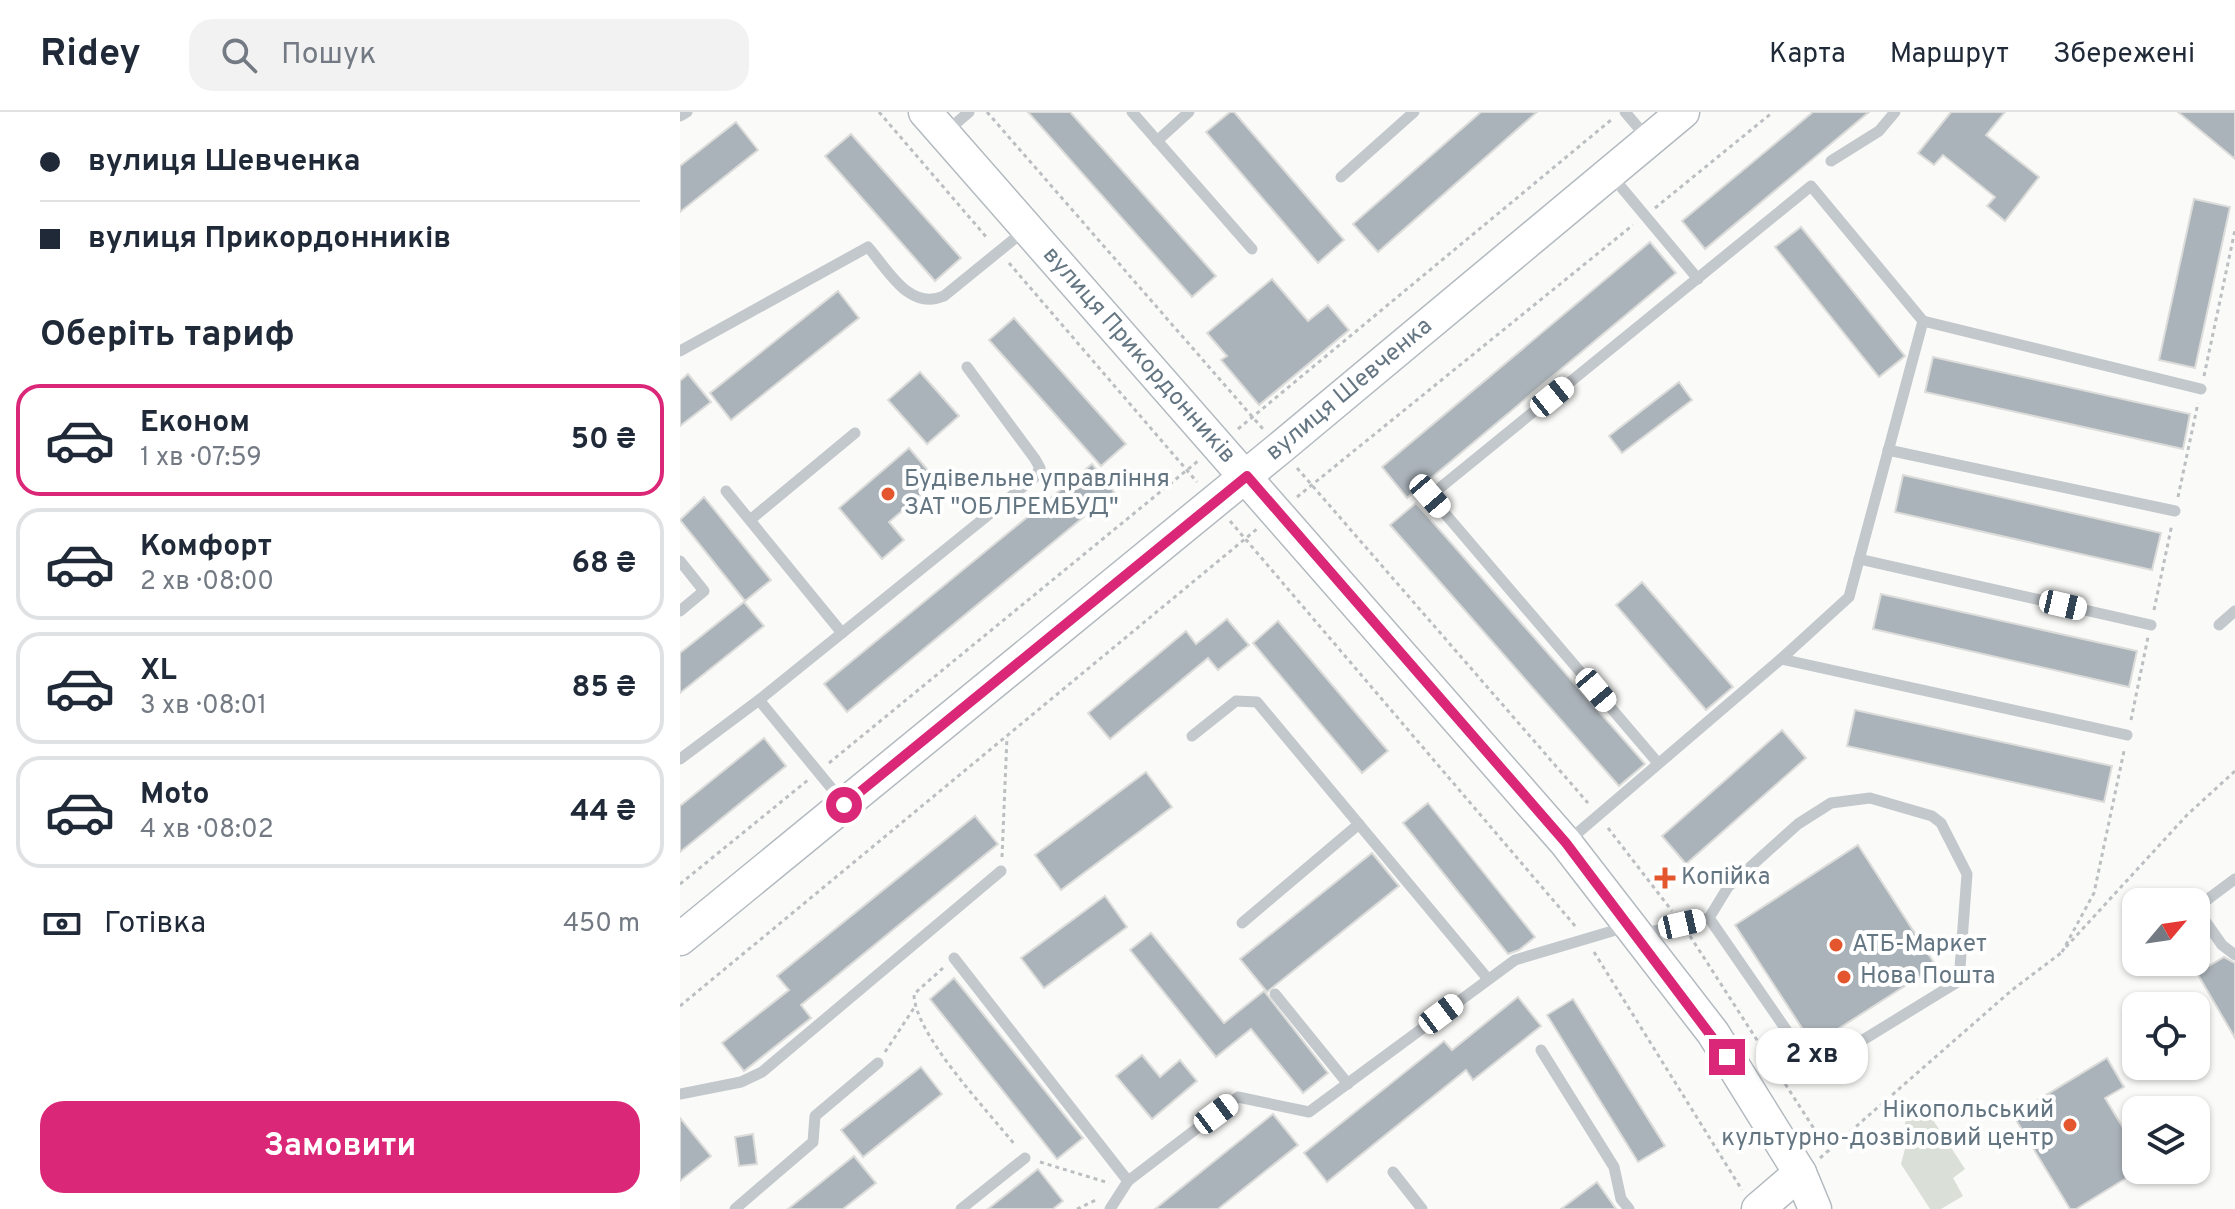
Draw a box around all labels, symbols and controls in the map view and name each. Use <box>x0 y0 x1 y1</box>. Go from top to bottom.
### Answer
search box <box>189 19 749 91</box>
text: Ridey <box>40 31 141 80</box>
icon: search <box>217 33 261 77</box>
text: Пошук <box>281 37 376 74</box>
text: Карта <box>1769 37 1846 73</box>
text: Маршрут <box>1890 37 2009 73</box>
text: Збережені <box>2053 37 2195 73</box>
text: вулиця Шевченка <box>88 144 361 181</box>
text: вулиця Прикордонників <box>88 221 451 258</box>
street label: вулиця Прикордонників <box>1035 241 1242 470</box>
street label: вулиця Шевченка <box>1260 312 1439 468</box>
text: Оберіть тариф <box>40 313 295 359</box>
car <box>1526 373 1578 421</box>
icon: car <box>44 404 116 476</box>
text: Економ <box>140 405 250 442</box>
text: 50 ₴ <box>571 422 636 459</box>
text: 1 хв · 07:59 <box>140 442 262 475</box>
place label: Будівельне управління ЗАТ "ОБЛРЕМБУД" <box>904 465 1170 523</box>
car <box>1405 470 1455 522</box>
marker: Будівельне управління ЗАТ "ОБЛРЕМБУД" <box>879 485 897 503</box>
icon: car <box>44 528 116 600</box>
text: Комфорт <box>140 529 272 566</box>
text: 68 ₴ <box>571 546 636 583</box>
text: 2 хв · 08:00 <box>140 566 274 599</box>
car <box>2037 588 2089 622</box>
icon: car <box>44 652 116 724</box>
text: XL <box>140 653 177 690</box>
car <box>1571 664 1621 716</box>
text: 85 ₴ <box>572 670 636 707</box>
text: 3 хв · 08:01 <box>140 690 267 723</box>
icon: car <box>44 776 116 848</box>
text: Moto <box>140 777 210 814</box>
route start <box>826 787 862 823</box>
text: 44 ₴ <box>570 794 636 831</box>
text: 4 хв · 08:02 <box>140 814 274 847</box>
place label: Копійка <box>1681 863 1770 893</box>
marker: Копійка <box>1656 869 1674 887</box>
north arrow <box>2122 888 2210 976</box>
map controls <box>2122 888 2210 1184</box>
icon: cash <box>40 902 84 946</box>
text: Готівка <box>104 906 206 943</box>
car <box>1656 907 1708 941</box>
text: 450 m <box>563 908 640 941</box>
place label: АТБ-Маркет <box>1852 930 1987 960</box>
marker: АТБ-Маркет <box>1827 936 1845 954</box>
place label: Нова Пошта <box>1860 962 1995 992</box>
marker: Нова Пошта <box>1835 968 1853 986</box>
car <box>1415 990 1467 1038</box>
button: locate <box>2122 992 2210 1080</box>
callout: 2 хв <box>1755 1029 1867 1085</box>
route end <box>1709 1039 1745 1075</box>
text: 2 хв <box>1786 1039 1838 1072</box>
car <box>1190 1090 1242 1138</box>
place label: Нікопольський культурно-дозвіловий центр <box>1721 1096 2054 1154</box>
button: layers <box>2122 1096 2210 1184</box>
button: Замовити <box>40 1101 640 1193</box>
marker: Нікопольський культурно-дозвіловий центр <box>2061 1116 2079 1134</box>

